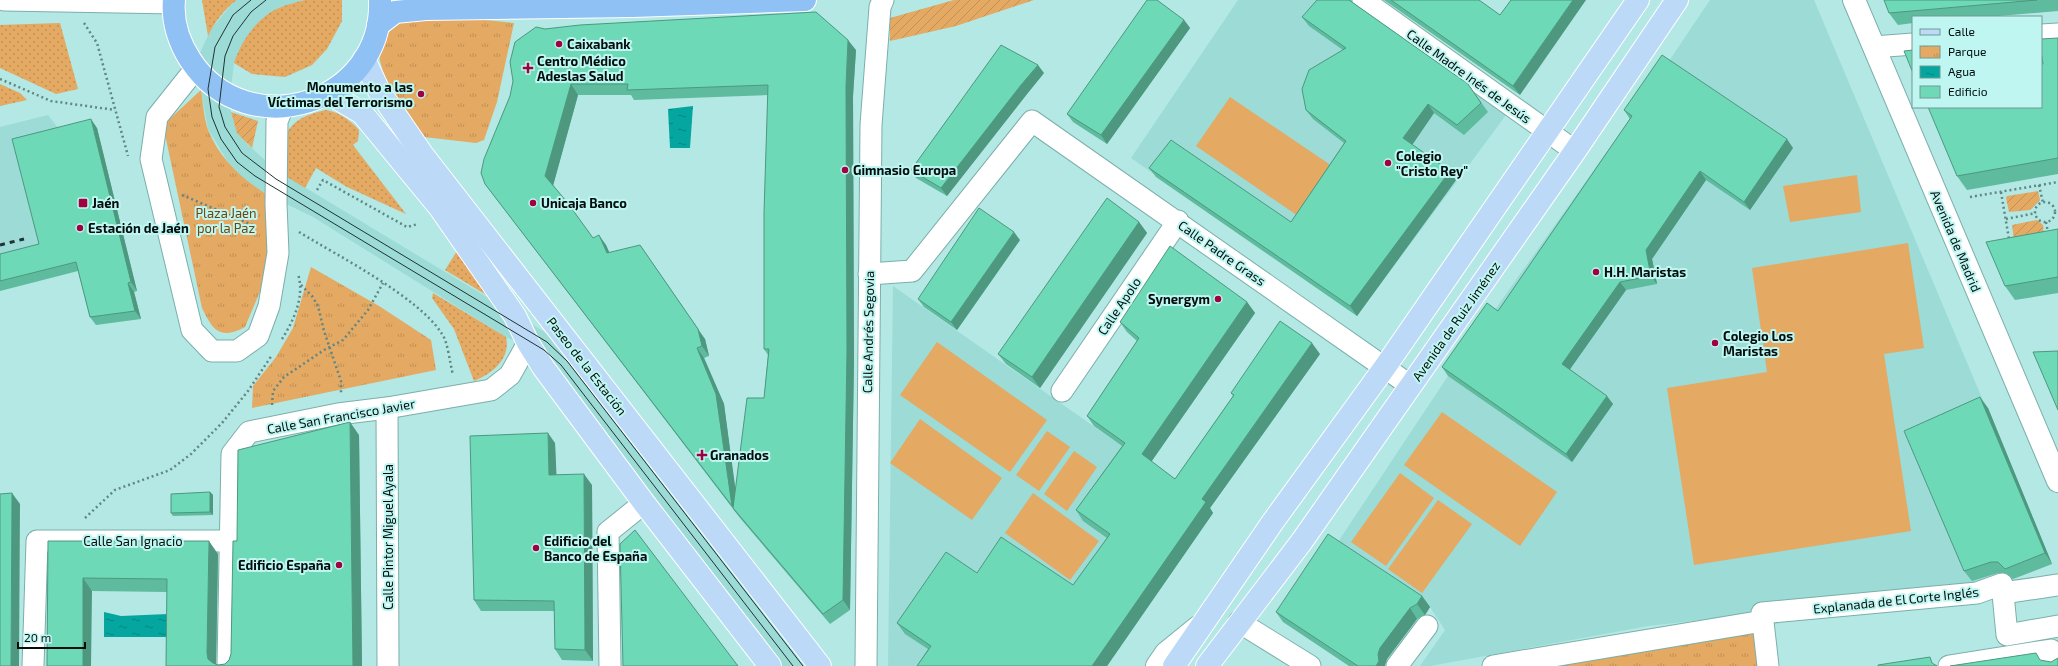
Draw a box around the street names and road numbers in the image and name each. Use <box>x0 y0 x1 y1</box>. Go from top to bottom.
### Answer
street label: Calle Madre Inés de Jesús <box>1404 26 1534 126</box>
street label: Avenida de Madrid <box>1927 188 1985 294</box>
street label: Calle Padre Grass <box>1175 217 1269 289</box>
street label: Avenida de Ruiz Jiménez <box>1409 258 1503 384</box>
street label: Calle Andrés Segovia <box>859 271 877 393</box>
street label: Calle Apolo <box>1094 274 1144 338</box>
street label: Paseo de la Estación <box>544 314 630 418</box>
street label: Calle San Francisco Javier <box>266 395 416 437</box>
street label: Calle Pintor Miguel Ayala <box>380 464 396 610</box>
street label: Calle San Ignacio <box>83 533 183 549</box>
street label: Explanada de El Corte Inglés <box>1812 583 1980 617</box>

